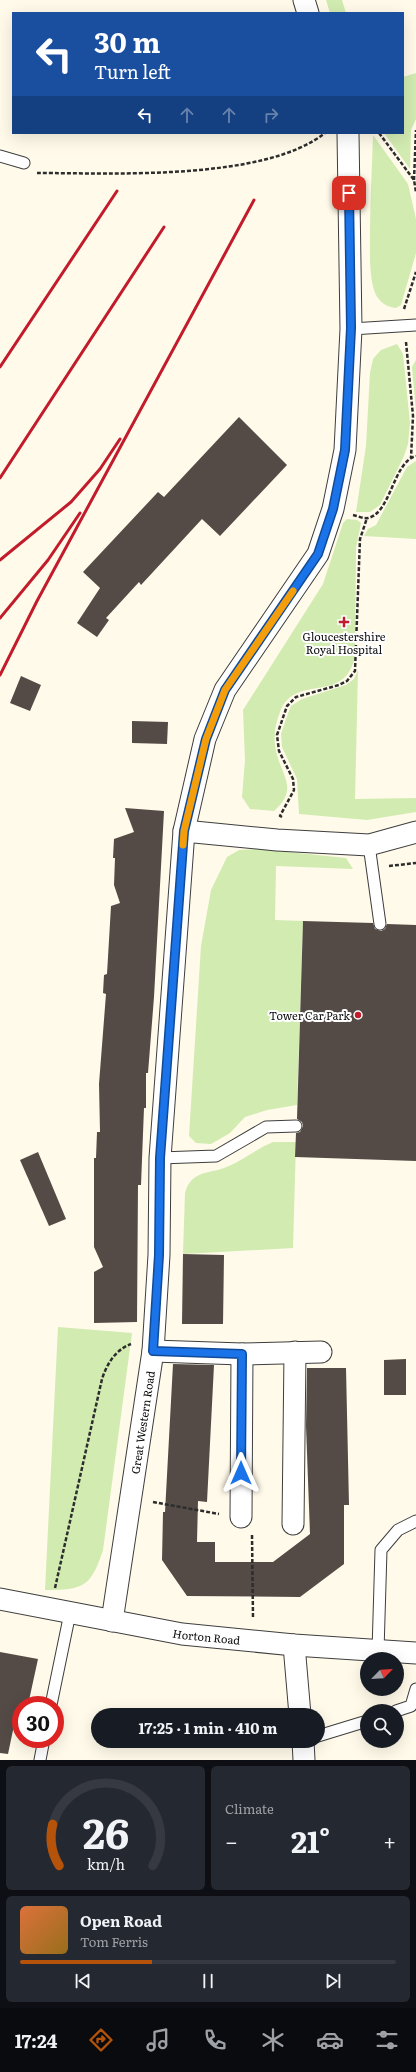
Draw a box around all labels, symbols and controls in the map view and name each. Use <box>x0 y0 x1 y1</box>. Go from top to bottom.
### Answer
text: 30 m <box>94 20 160 62</box>
icon: left <box>28 28 80 80</box>
text: Turn left <box>94 58 171 85</box>
icon: left <box>134 104 156 126</box>
icon: ahead <box>176 104 198 126</box>
icon: ahead <box>218 104 240 126</box>
icon: right <box>260 104 282 126</box>
pin <box>332 176 366 210</box>
icon: arrive <box>338 182 360 204</box>
marker: Gloucestershire Royal Hospital <box>338 616 350 628</box>
place label: Gloucestershire Royal Hospital <box>303 628 386 657</box>
place label: Tower Car Park <box>269 1007 350 1023</box>
marker: Tower Car Park <box>353 1010 363 1020</box>
street label: Great Western Road <box>126 1369 158 1475</box>
position arrow <box>220 1452 262 1494</box>
street label: Horton Road <box>172 1624 241 1648</box>
north arrow <box>360 1652 404 1696</box>
map controls <box>360 1652 404 1748</box>
speed limit sign: 30 <box>12 1696 64 1748</box>
button: search <box>360 1704 404 1748</box>
text: 17:25 · 1 min · 410 m <box>138 1716 278 1739</box>
text: Climate <box>225 1799 274 1818</box>
text: 26 <box>82 1800 129 1862</box>
text: 21° <box>291 1818 330 1862</box>
text: − <box>225 1824 238 1857</box>
text: + <box>383 1824 396 1857</box>
text: km/h <box>86 1853 125 1874</box>
text: Open Road <box>80 1909 162 1932</box>
text: Tom Ferris <box>80 1932 148 1951</box>
icon: previous <box>72 1970 94 1992</box>
icon: pause <box>197 1970 219 1992</box>
icon: next <box>322 1970 344 1992</box>
icon: directions <box>87 2026 115 2054</box>
icon: music <box>144 2026 172 2054</box>
icon: phone <box>201 2026 229 2054</box>
icon: climate <box>259 2026 287 2054</box>
icon: car <box>316 2026 344 2054</box>
icon: filters <box>373 2026 401 2054</box>
text: 17:24 <box>15 2027 57 2054</box>

